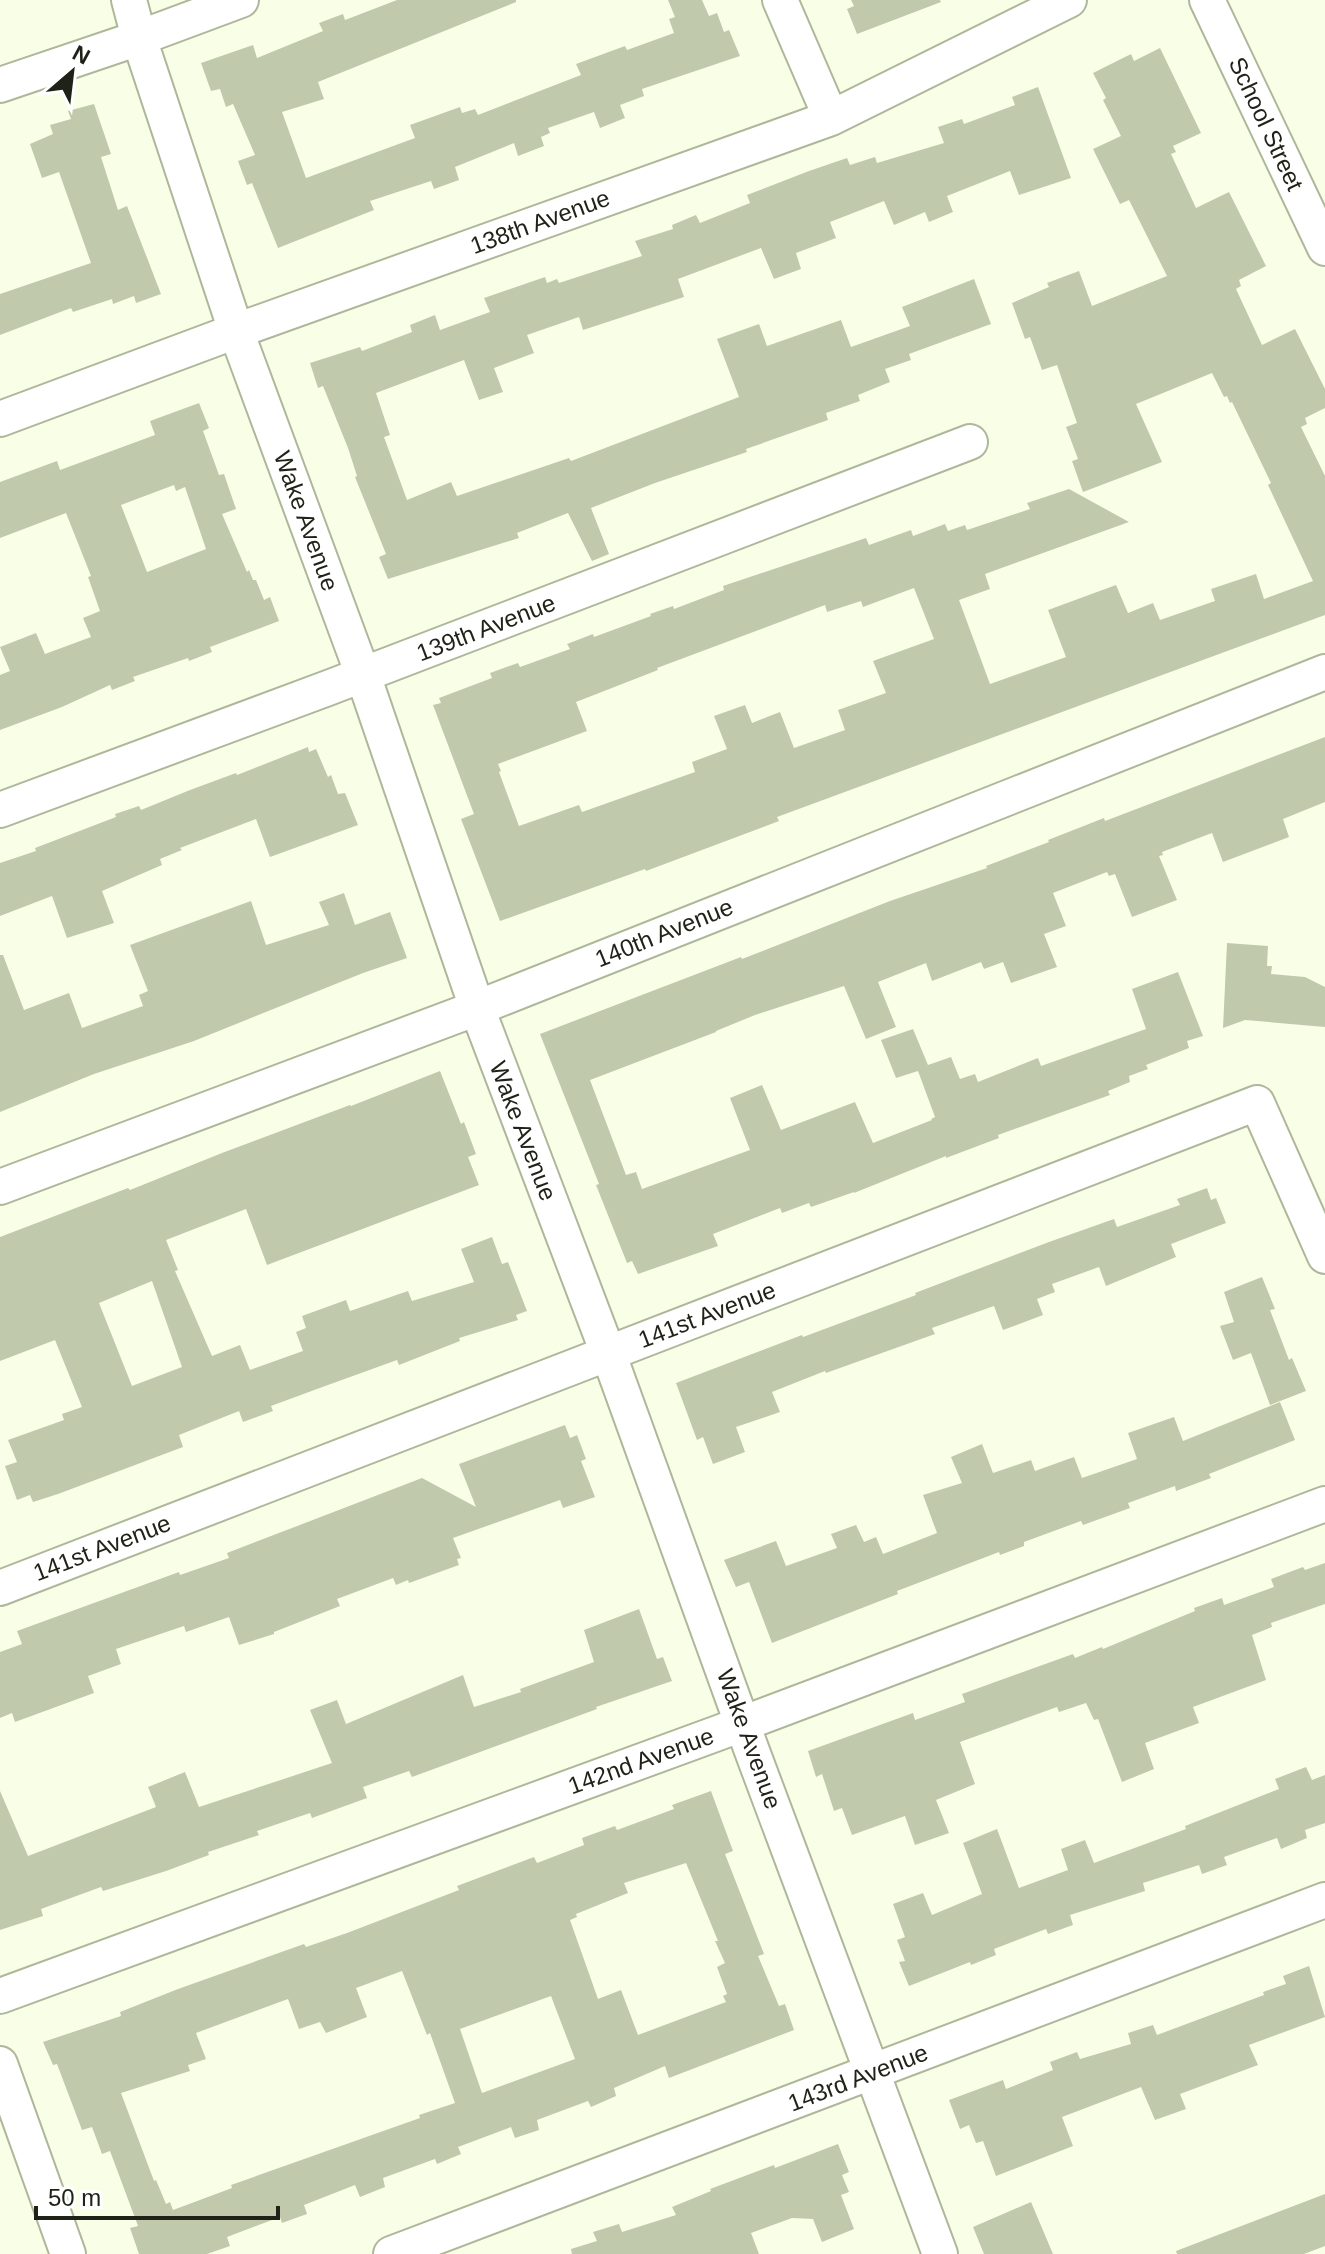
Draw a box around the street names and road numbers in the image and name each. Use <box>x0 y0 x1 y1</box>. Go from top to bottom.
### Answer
street label: School Street <box>1224 53 1309 195</box>
street label: 138th Avenue <box>466 184 613 259</box>
street label: Wake Avenue <box>269 447 344 594</box>
street label: 139th Avenue <box>413 589 559 666</box>
street label: 140th Avenue <box>591 893 737 972</box>
street label: Wake Avenue <box>485 1057 562 1204</box>
street label: 141st Avenue <box>634 1276 779 1353</box>
street label: 141st Avenue <box>29 1509 174 1586</box>
street label: Wake Avenue <box>712 1665 787 1812</box>
street label: 142nd Avenue <box>564 1722 717 1799</box>
street label: 143rd Avenue <box>784 2038 932 2117</box>

